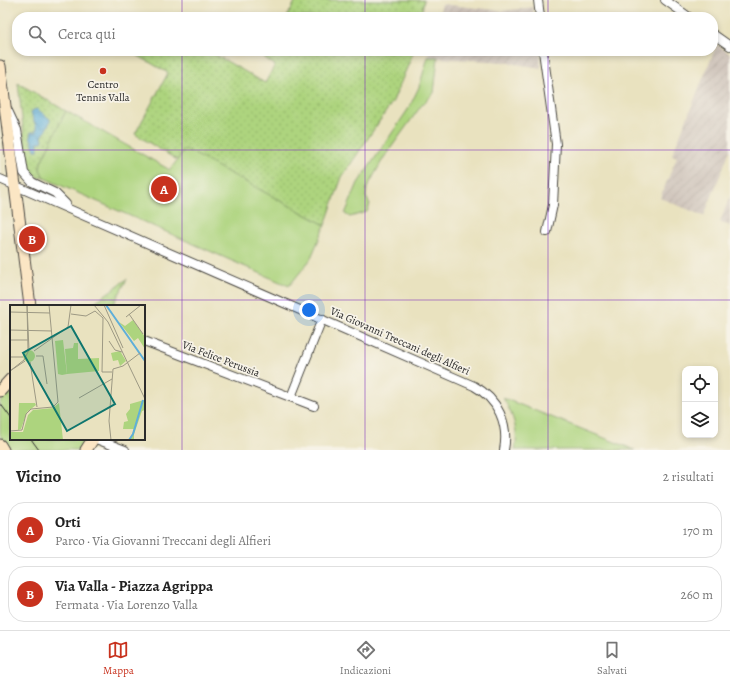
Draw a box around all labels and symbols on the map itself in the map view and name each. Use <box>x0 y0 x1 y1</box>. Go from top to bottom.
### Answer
marker: Centro Tennis Valla <box>98 66 108 76</box>
place label: Centro Tennis Valla <box>76 77 131 105</box>
pin: A <box>151 174 177 204</box>
pin: B <box>19 224 45 254</box>
your location <box>299 300 319 320</box>
street label: Via Giovanni Treccani degli Alfieri <box>327 303 472 379</box>
inset map <box>10 305 145 440</box>
street label: Via Felice Perussia <box>179 337 263 381</box>

